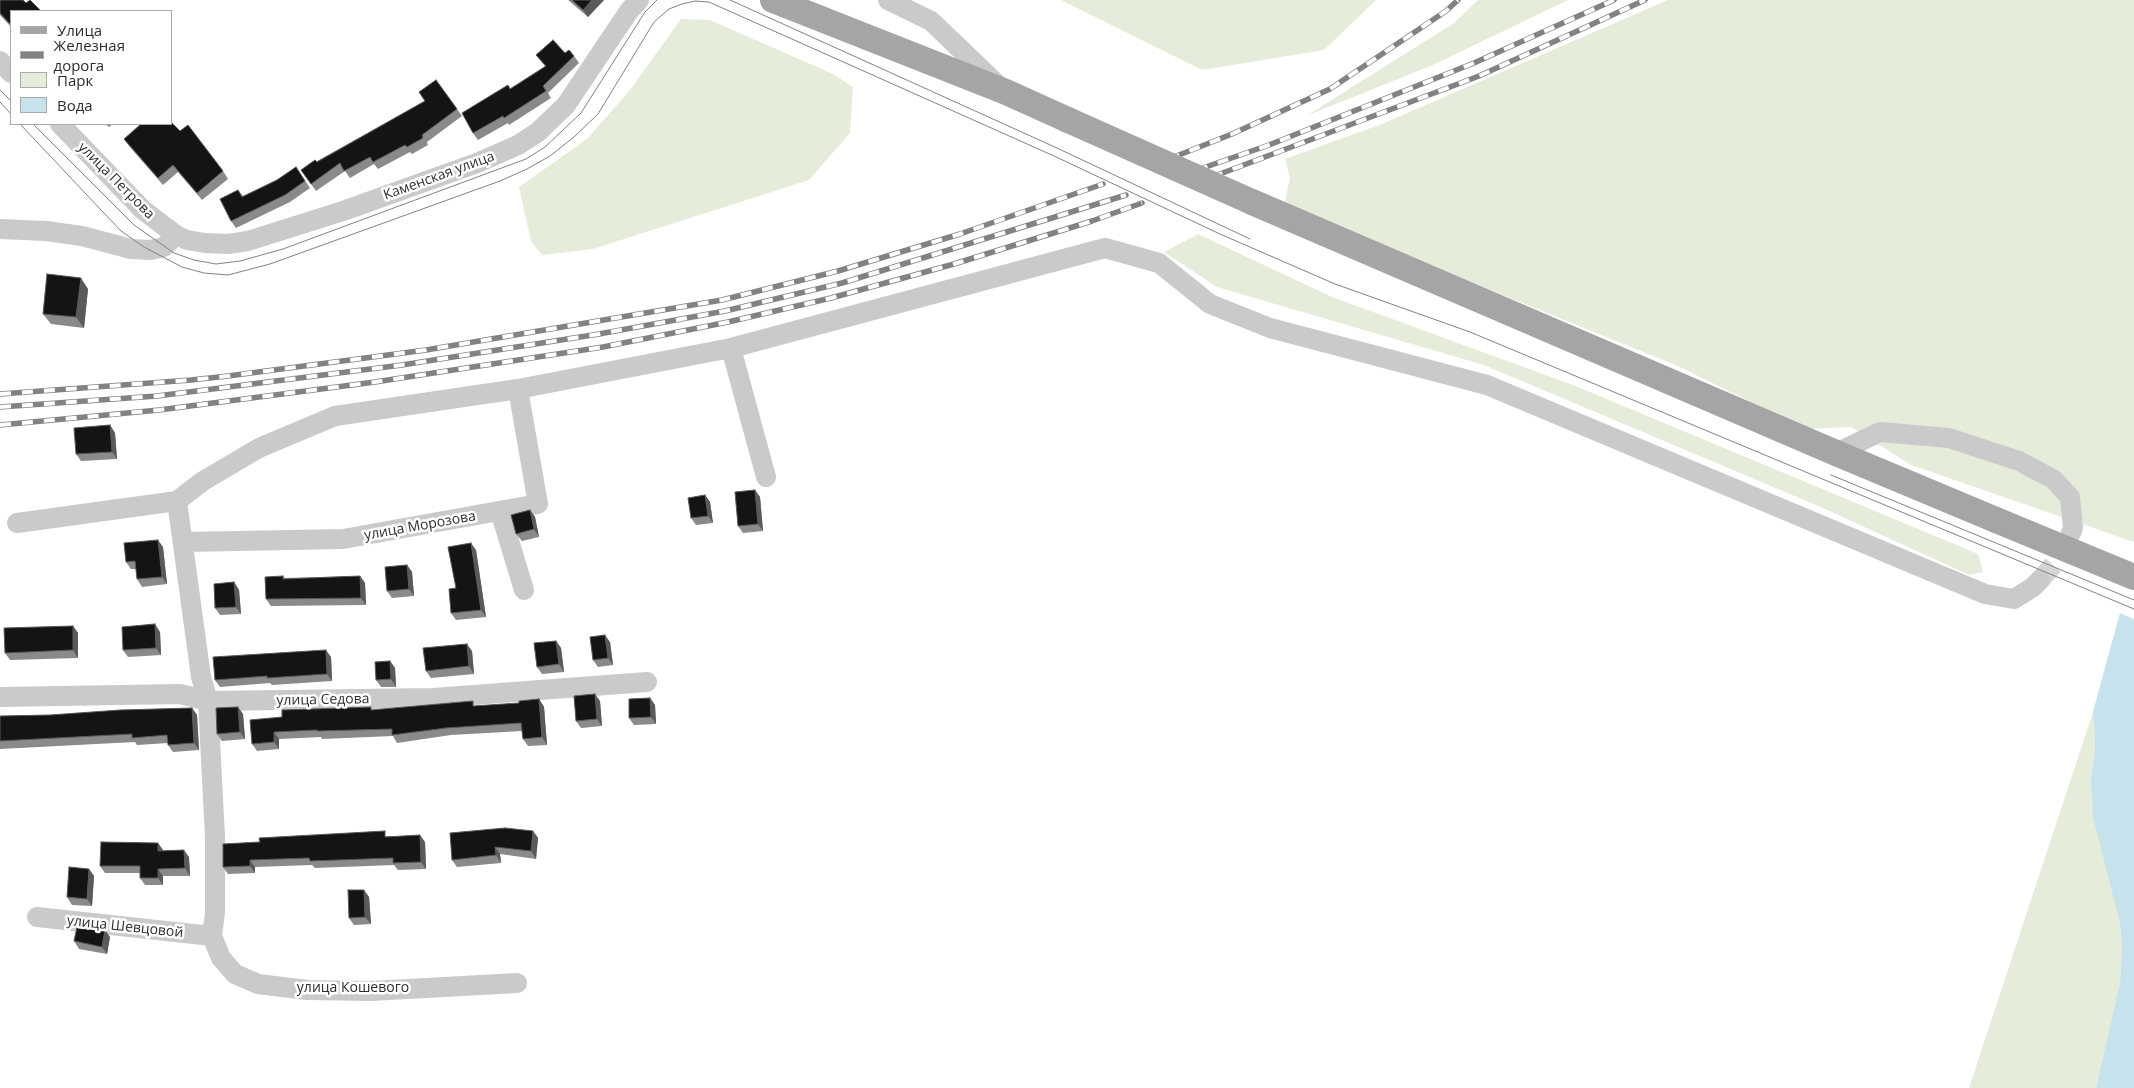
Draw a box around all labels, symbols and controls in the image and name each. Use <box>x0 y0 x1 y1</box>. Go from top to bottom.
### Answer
legend <box>10 10 172 125</box>
text: Улица <box>57 20 102 40</box>
text: Железная дорога <box>54 35 125 75</box>
text: Парк <box>57 70 93 90</box>
text: Вода <box>57 95 93 115</box>
street label: улица Петрова <box>74 139 158 223</box>
street label: Каменская улица <box>381 148 497 204</box>
street label: улица Морозова <box>363 508 477 544</box>
street label: улица Седова <box>276 691 370 709</box>
street label: улица Шевцовой <box>66 913 184 941</box>
street label: улица Кошевого <box>297 980 409 996</box>

